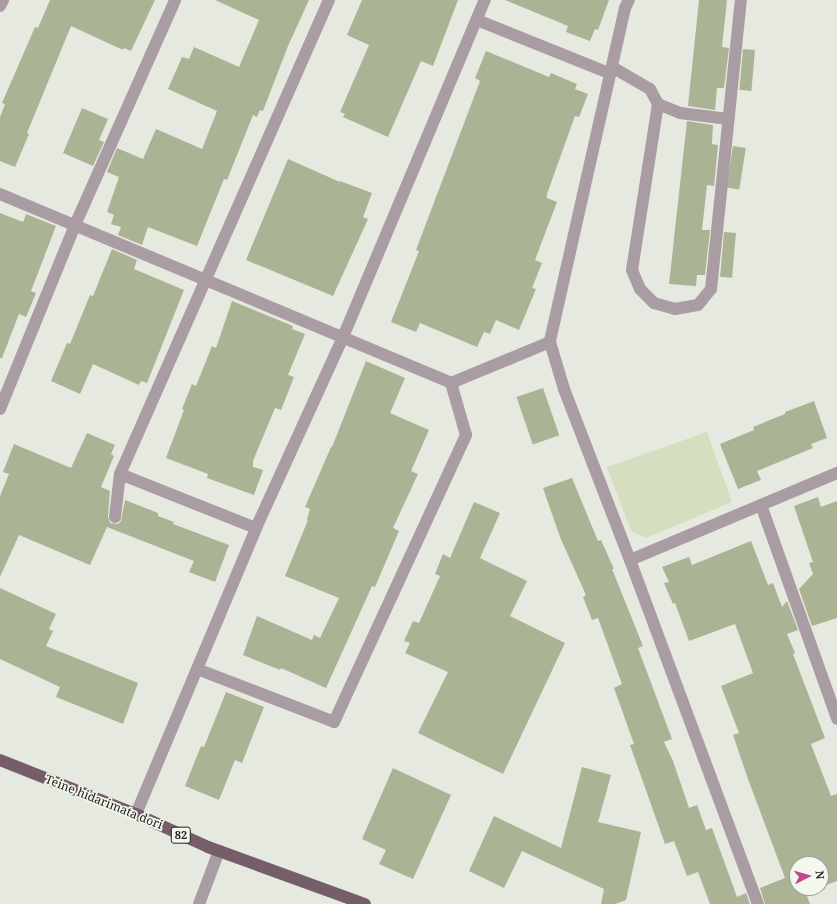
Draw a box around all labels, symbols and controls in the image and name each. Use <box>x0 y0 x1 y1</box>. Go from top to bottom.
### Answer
street label: Teine hidarimata dori <box>43 772 165 832</box>
road number: 82 <box>170 826 192 844</box>
north arrow <box>789 856 829 896</box>
text: N <box>813 870 828 880</box>

